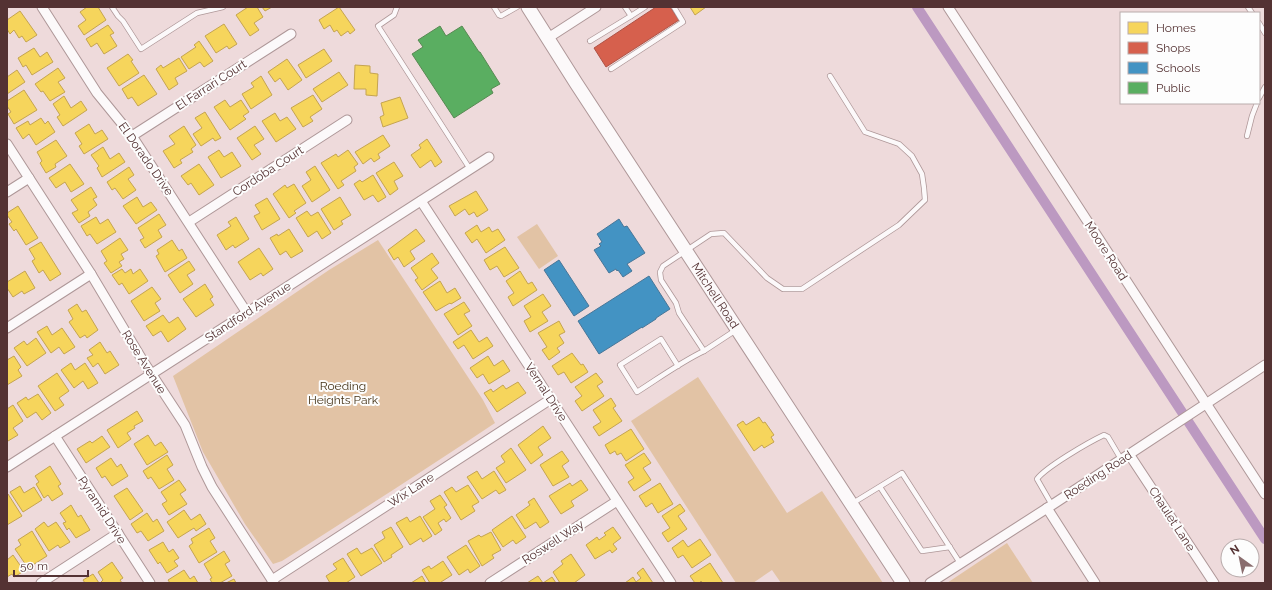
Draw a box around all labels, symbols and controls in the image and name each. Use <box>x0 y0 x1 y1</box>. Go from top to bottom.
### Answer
legend <box>1120 12 1260 104</box>
text: Homes <box>1156 21 1196 35</box>
text: Shops <box>1156 41 1191 55</box>
street label: El Farrari Court <box>173 57 249 113</box>
text: Schools <box>1156 61 1200 75</box>
text: Public <box>1156 81 1191 95</box>
street label: El Dorado Drive <box>116 120 176 198</box>
street label: Cordoba Court <box>230 143 306 199</box>
street label: Moore Road <box>1082 219 1130 283</box>
street label: Mitchell Road <box>688 260 742 331</box>
street label: Standford Avenue <box>202 279 294 345</box>
street label: Rose Avenue <box>119 328 169 396</box>
street label: Vernal Drive <box>522 360 570 424</box>
park label: Roeding Heights Park <box>308 379 379 407</box>
street label: Roeding Road <box>1061 448 1135 502</box>
street label: Wix Lane <box>385 470 437 510</box>
street label: Pyramid Drive <box>75 474 129 546</box>
street label: Chaulet Lane <box>1146 484 1198 554</box>
street label: Roswell Way <box>520 517 587 567</box>
north arrow <box>1220 538 1260 578</box>
text: N <box>1228 542 1242 558</box>
scale bar <box>14 552 88 578</box>
text: 50 m <box>20 559 48 573</box>

